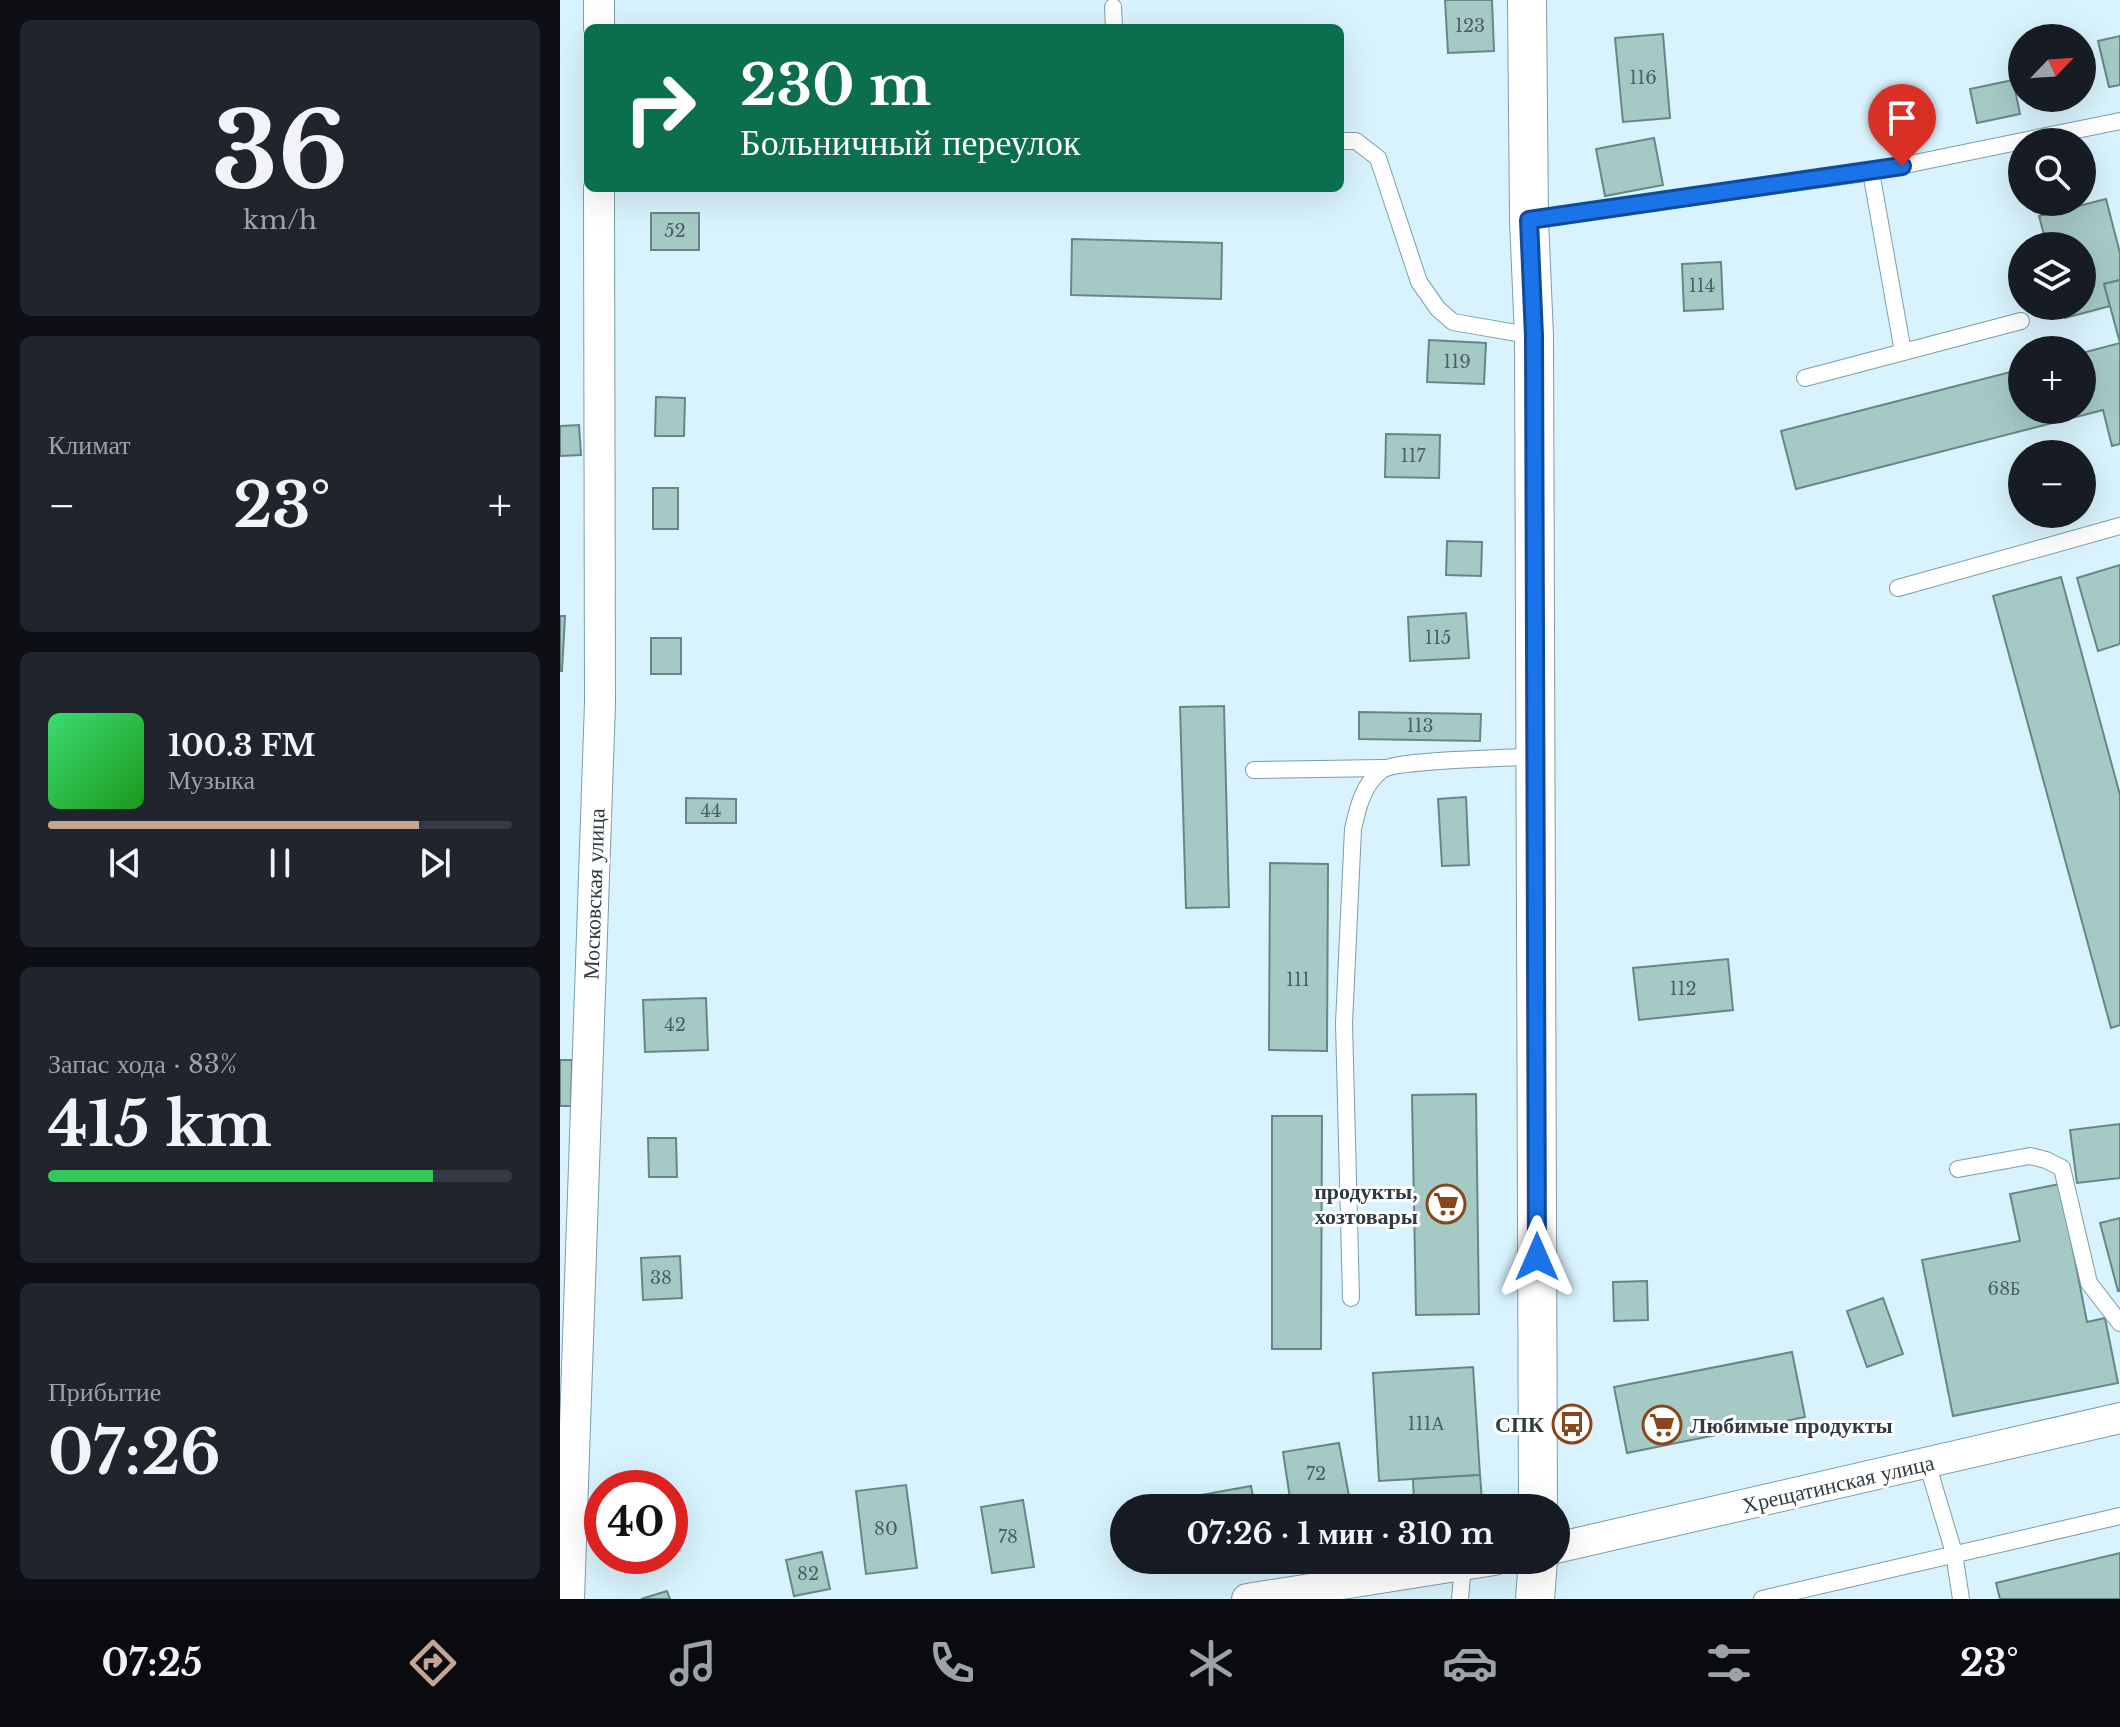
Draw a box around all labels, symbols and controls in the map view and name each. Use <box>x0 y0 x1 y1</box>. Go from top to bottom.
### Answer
house number: 123 <box>1455 15 1485 37</box>
north arrow <box>2008 24 2096 112</box>
map controls <box>2008 24 2096 528</box>
text: 230 m <box>740 51 931 120</box>
icon: right <box>608 56 712 160</box>
house number: 116 <box>1629 67 1657 89</box>
pin <box>1868 84 1936 166</box>
text: 36 <box>212 87 348 216</box>
icon: arrive <box>1880 96 1924 140</box>
text: Больничный переулок <box>740 120 1080 165</box>
button: search <box>2008 128 2096 216</box>
text: km/h <box>243 204 317 236</box>
house number: 52 <box>664 220 686 242</box>
button: layers <box>2008 232 2096 320</box>
house number: 114 <box>1689 275 1715 297</box>
button: + <box>2008 336 2096 424</box>
house number: 119 <box>1443 351 1471 373</box>
text: Климат <box>48 429 131 461</box>
button: − <box>2008 440 2096 528</box>
house number: 117 <box>1400 445 1427 467</box>
text: 23° <box>233 469 331 543</box>
text: − <box>48 478 76 533</box>
text: + <box>488 478 512 533</box>
house number: 115 <box>1425 627 1451 649</box>
house number: 113 <box>1406 715 1434 737</box>
text: 100.3 FM <box>168 727 316 764</box>
text: Музыка <box>168 764 255 796</box>
house number: 44 <box>700 800 722 822</box>
street label: Московская улица <box>578 807 610 980</box>
icon: previous <box>103 841 147 885</box>
icon: pause <box>258 841 302 885</box>
icon: next <box>413 841 457 885</box>
house number: 111 <box>1286 969 1310 991</box>
house number: 112 <box>1669 978 1697 1000</box>
house number: 42 <box>664 1014 686 1036</box>
text: Запас хода · 83% <box>48 1048 237 1080</box>
text: 415 km <box>48 1088 272 1162</box>
place label: продукты, хозтовары <box>1314 1178 1418 1230</box>
supermarket icon: продукты, хозтовары <box>1425 1183 1467 1225</box>
position arrow <box>1495 1215 1579 1299</box>
house number: 38 <box>650 1267 672 1289</box>
house number: 68Б <box>1988 1278 2020 1300</box>
text: Прибытие <box>48 1376 161 1408</box>
bus stop icon: СПК <box>1551 1403 1593 1445</box>
supermarket icon: Любимые продукты <box>1641 1404 1683 1446</box>
place label: СПК <box>1495 1411 1544 1438</box>
place label: Любимые продукты <box>1690 1412 1893 1439</box>
house number: 111А <box>1407 1413 1445 1435</box>
text: 07:26 <box>48 1416 221 1490</box>
street label: Хрещатинская улица <box>1739 1449 1937 1519</box>
house number: 72 <box>1306 1463 1326 1485</box>
speed limit sign: 40 <box>584 1470 688 1574</box>
text: 07:26 · 1 мин · 310 m <box>1186 1515 1494 1552</box>
house number: 80 <box>874 1518 898 1540</box>
house number: 78 <box>998 1526 1018 1548</box>
house number: 82 <box>797 1563 819 1585</box>
icon: directions <box>405 1635 461 1691</box>
icon: music <box>665 1635 721 1691</box>
icon: phone <box>924 1635 980 1691</box>
icon: climate <box>1183 1635 1239 1691</box>
icon: car <box>1442 1635 1498 1691</box>
icon: filters <box>1701 1635 1757 1691</box>
text: 07:25 <box>102 1641 202 1686</box>
text: 23° <box>1960 1641 2018 1686</box>

